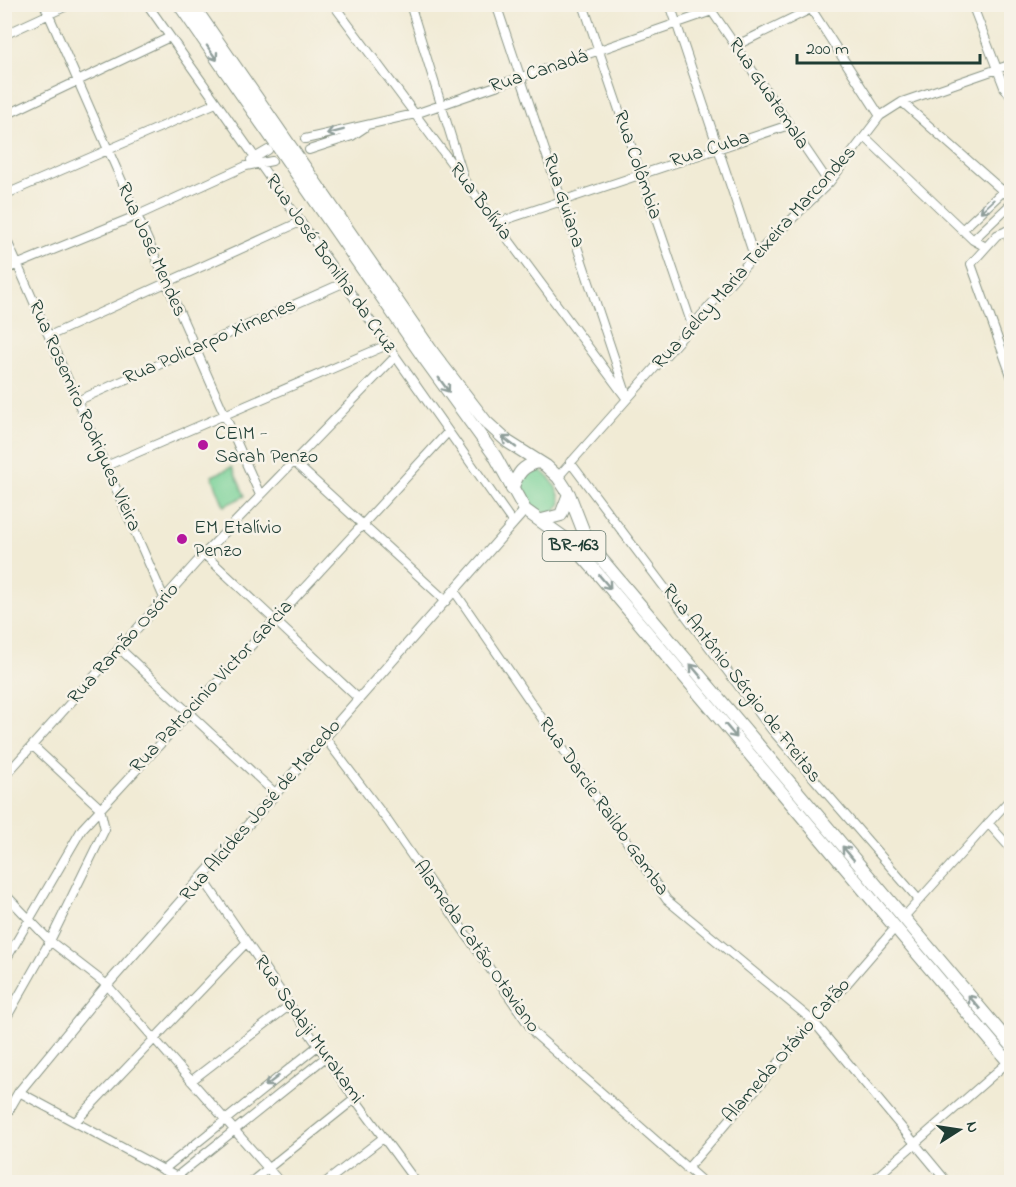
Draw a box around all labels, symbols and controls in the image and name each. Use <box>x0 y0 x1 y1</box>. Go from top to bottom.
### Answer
scale bar <box>797 27 980 65</box>
street label: Rua Guatemala <box>720 32 816 156</box>
text: 200 m <box>806 37 849 63</box>
street label: Rua Canadá <box>486 42 592 102</box>
one-way arrow <box>206 44 218 60</box>
street label: Rua Colômbia <box>605 107 669 223</box>
street label: Rua Cuba <box>667 124 753 176</box>
one-way arrow <box>326 126 345 138</box>
street label: Rua Gelcy Maria Teixeira Marcondes <box>646 139 864 377</box>
street label: Rua Guiana <box>534 150 592 252</box>
street label: Rua Bolívia <box>441 157 519 247</box>
street label: Rua José Bonilha da Cruz <box>257 169 403 360</box>
street label: Rua José Mendes <box>108 178 194 322</box>
one-way arrow <box>980 199 995 213</box>
street label: Rua Policarpo Ximenes <box>119 291 301 393</box>
street label: Rua Rosemiro Rodrigues Vieira <box>19 296 148 537</box>
one-way arrow <box>437 376 450 392</box>
place label: CEIM - Sarah Penzo <box>215 420 318 472</box>
one-way arrow <box>501 436 517 449</box>
marker: CEIM - Sarah Penzo <box>196 438 210 452</box>
place label: EM Etalívio Penzo <box>194 514 282 566</box>
road number: BR-163 <box>542 531 606 561</box>
marker: EM Etalívio Penzo <box>175 532 189 546</box>
one-way arrow <box>598 574 612 589</box>
street label: Rua Ramão Osório <box>61 577 187 711</box>
street label: Rua Antônio Sérgio de Freitas <box>653 578 828 790</box>
street label: Rua Patrocinio Victor Garcia <box>124 594 300 780</box>
one-way arrow <box>689 663 702 679</box>
street label: Rua Darcie Raildo Gamba <box>530 712 676 902</box>
street label: Rua Alcídes José de Macedo <box>173 713 349 909</box>
one-way arrow <box>724 723 737 739</box>
one-way arrow <box>842 845 855 861</box>
street label: Alameda Catão Otaviano <box>405 855 547 1039</box>
street label: Rua Sadaji Murakami <box>246 950 370 1110</box>
street label: Alameda Otávio Catão <box>716 972 858 1130</box>
one-way arrow <box>967 994 980 1010</box>
one-way arrow <box>265 1075 281 1088</box>
north arrow <box>929 1100 989 1160</box>
text: N <box>959 1120 985 1135</box>

